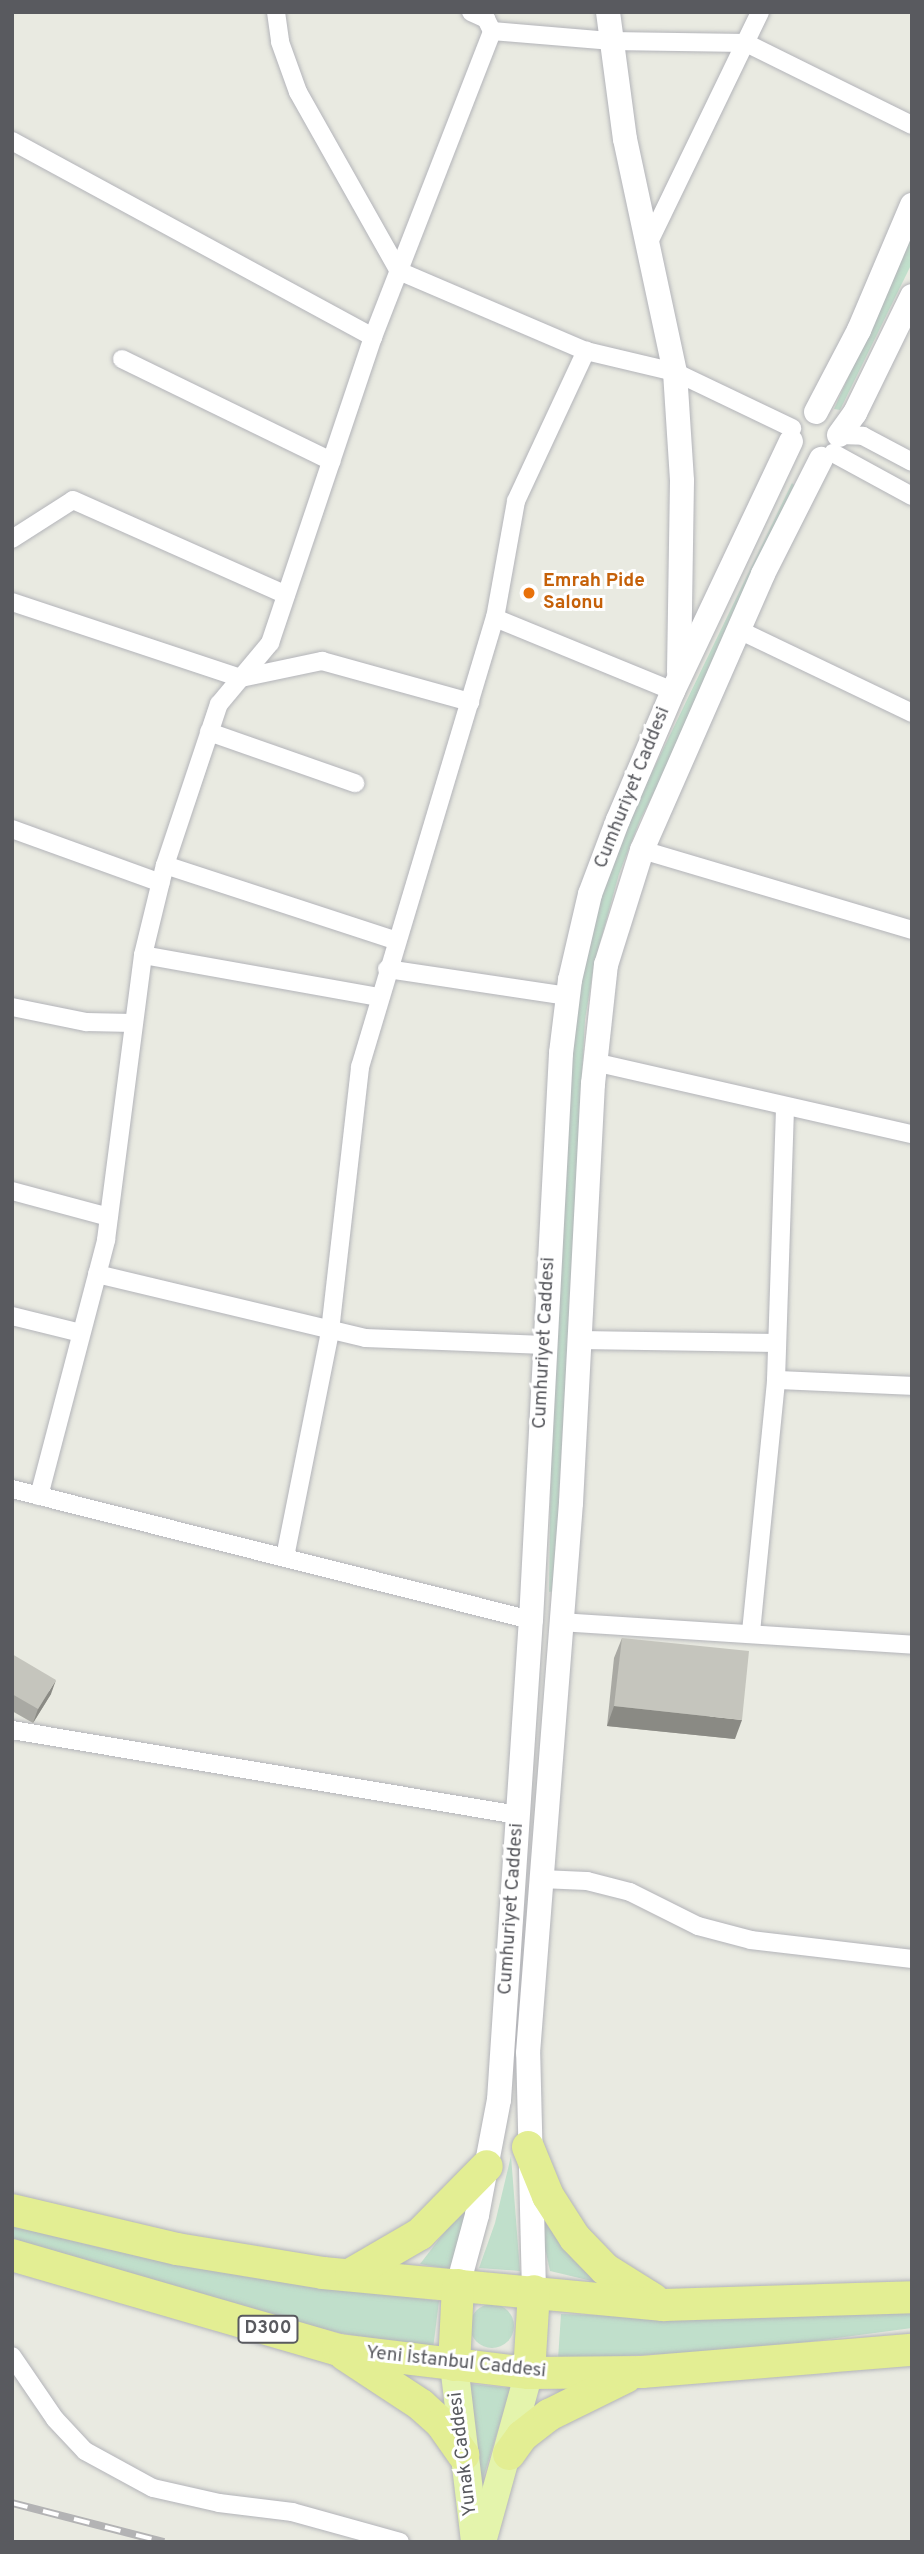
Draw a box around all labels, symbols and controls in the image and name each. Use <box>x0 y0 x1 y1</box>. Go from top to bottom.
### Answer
place label: Emrah Pide Salonu <box>543 571 645 615</box>
marker: Emrah Pide Salonu <box>521 585 537 601</box>
street label: Cumhuriyet Caddesi <box>590 704 676 872</box>
street label: Cumhuriyet Caddesi <box>529 1256 561 1430</box>
street label: Cumhuriyet Caddesi <box>495 1822 529 1996</box>
road number: D300 <box>236 2314 300 2344</box>
street label: Yeni İstanbul Caddesi <box>365 2342 547 2384</box>
street label: Yunak Caddesi <box>445 2391 483 2517</box>

